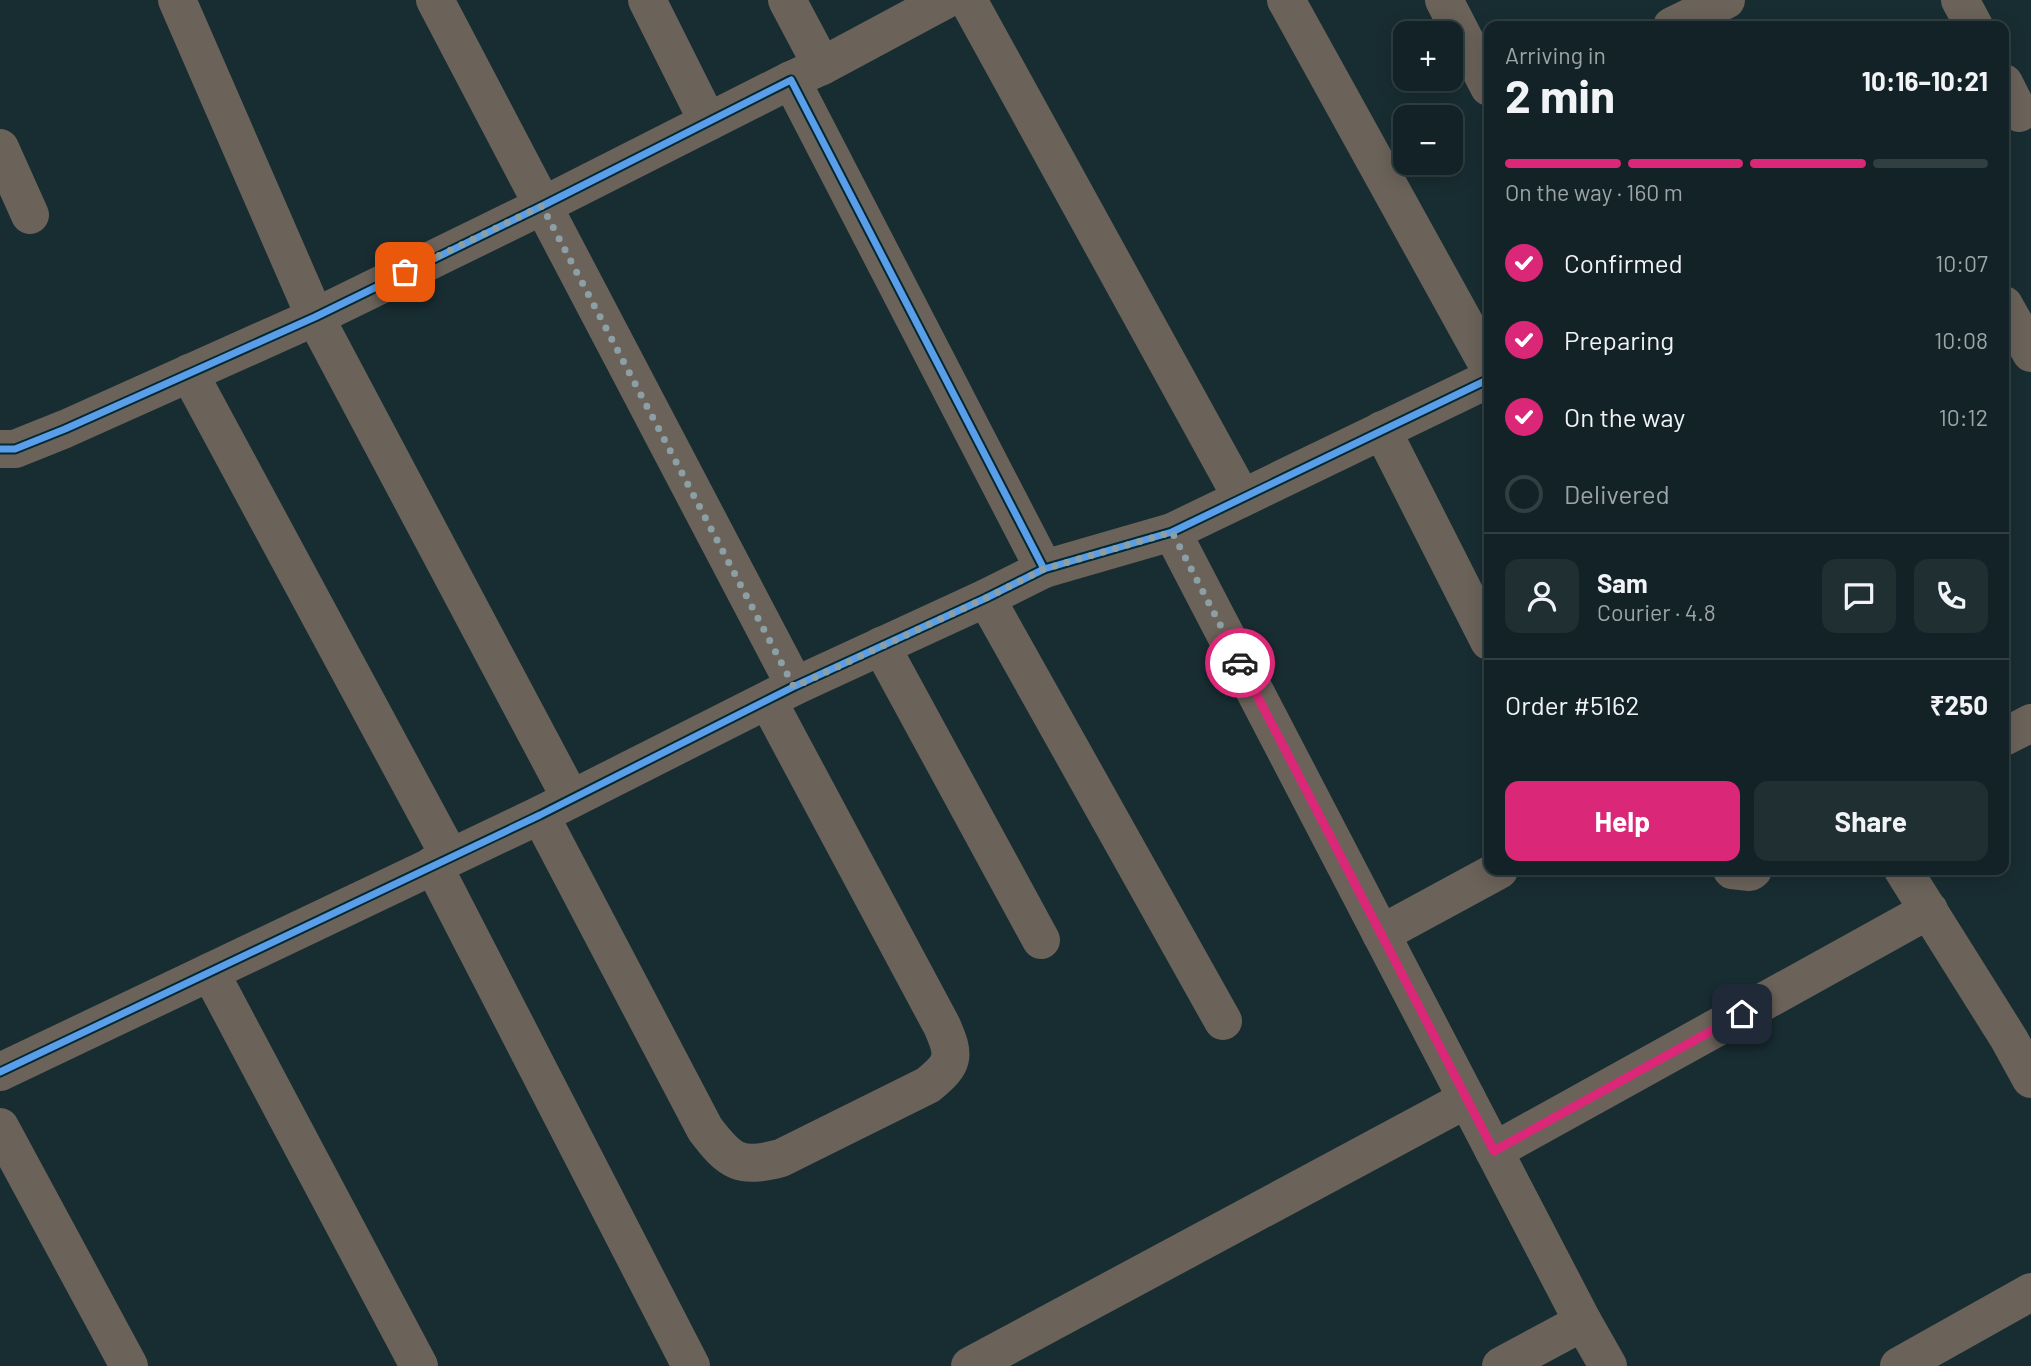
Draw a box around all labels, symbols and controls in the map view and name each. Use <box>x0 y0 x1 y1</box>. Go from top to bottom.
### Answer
map controls <box>1393 21 1463 175</box>
button: + <box>1393 21 1463 91</box>
text: Arriving in <box>1505 41 1606 69</box>
text: 10:16–10:21 <box>1862 65 1988 96</box>
text: 2 min <box>1505 67 1615 122</box>
button: − <box>1393 105 1463 175</box>
text: On the way · 160 m <box>1505 178 1683 206</box>
pin <box>375 242 435 302</box>
icon: check <box>1505 244 1543 282</box>
text: Confirmed <box>1564 247 1683 278</box>
text: 10:07 <box>1935 249 1988 277</box>
icon: bag <box>386 253 424 291</box>
icon: check <box>1505 321 1543 359</box>
text: Preparing <box>1564 324 1674 355</box>
text: 10:08 <box>1934 326 1988 354</box>
icon: check <box>1505 398 1543 436</box>
text: On the way <box>1564 401 1685 432</box>
text: 10:12 <box>1939 403 1988 431</box>
text: Delivered <box>1564 478 1670 509</box>
button: person <box>1505 559 1579 633</box>
button: chat <box>1822 559 1896 633</box>
button: phone <box>1914 559 1988 633</box>
text: Sam <box>1597 567 1648 598</box>
text: Courier · 4.8 <box>1597 598 1716 626</box>
courier <box>1205 628 1275 698</box>
icon: car <box>1221 644 1259 682</box>
text: Order #5162 <box>1505 689 1639 720</box>
text: ₹250 <box>1930 689 1988 720</box>
button: Help <box>1505 781 1740 861</box>
button: Share <box>1754 781 1988 861</box>
pin <box>1712 984 1772 1044</box>
icon: home <box>1723 995 1761 1033</box>

